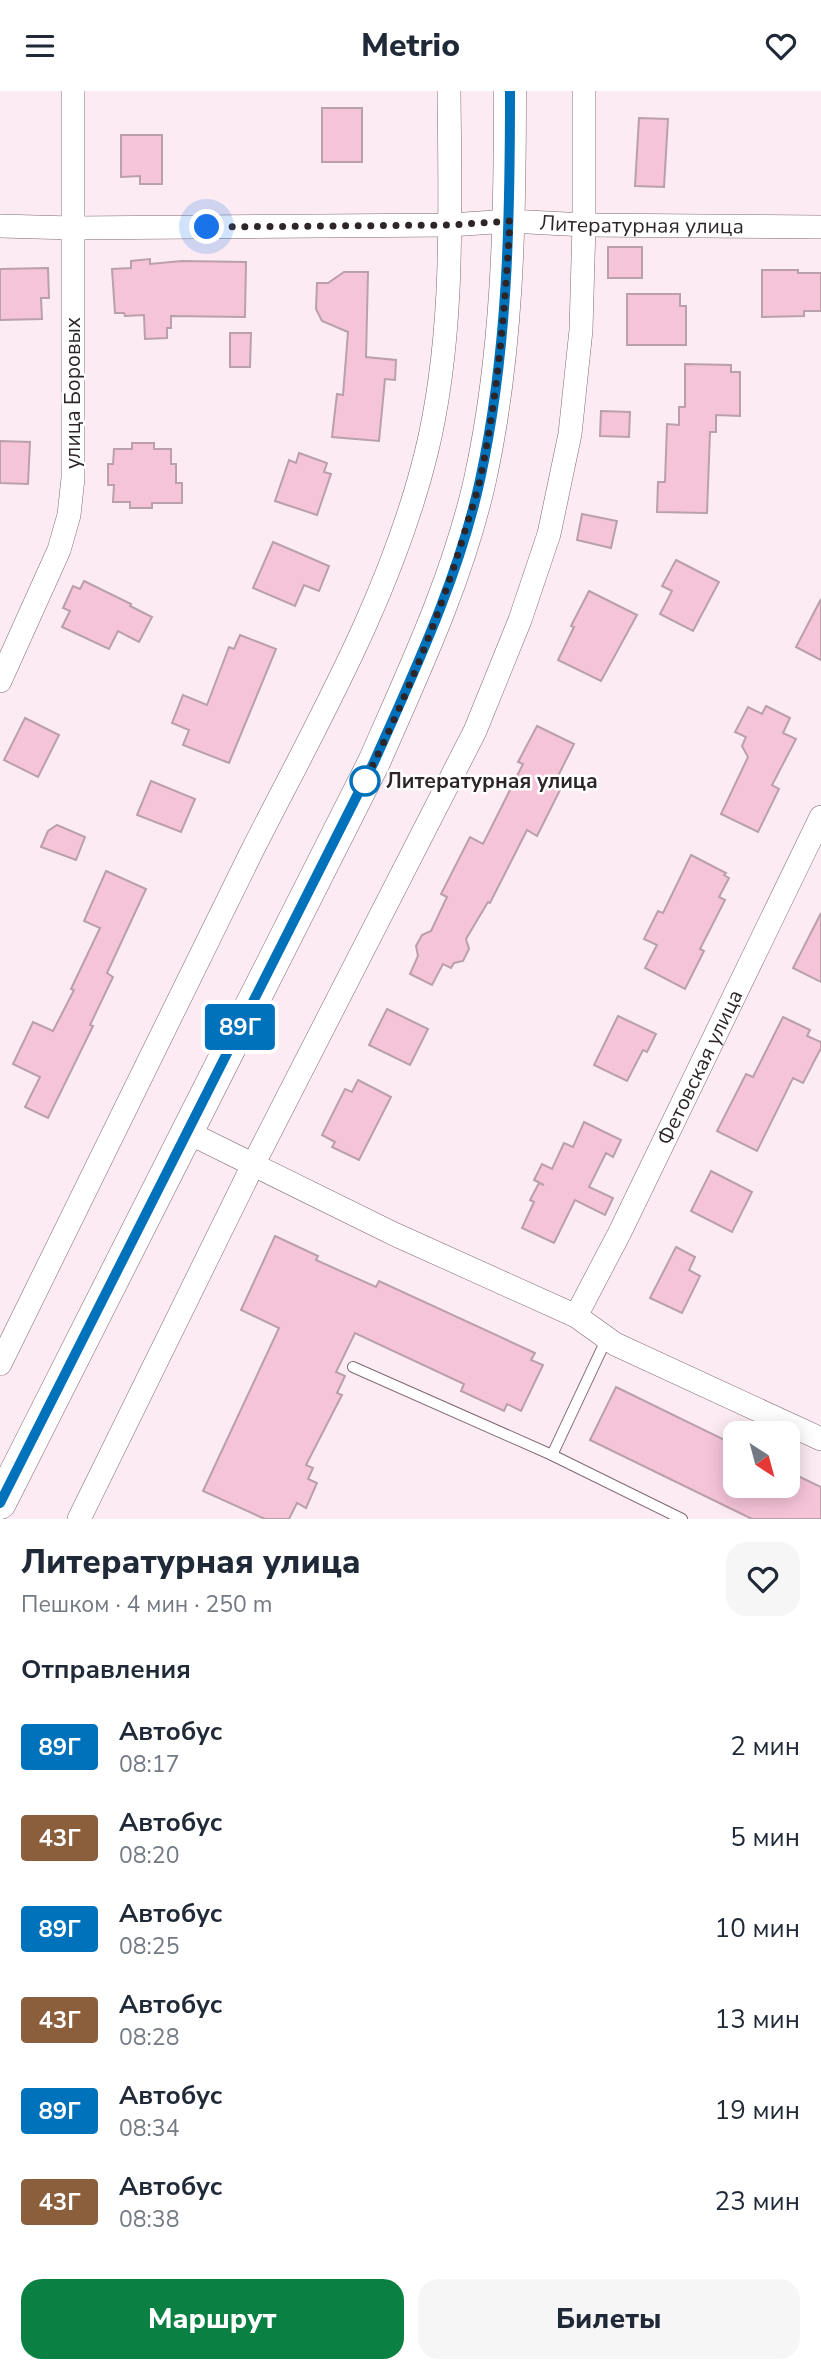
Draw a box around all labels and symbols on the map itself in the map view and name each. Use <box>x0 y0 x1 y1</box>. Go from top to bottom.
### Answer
your location <box>189 209 224 244</box>
street label: Литературная улица <box>539 209 744 240</box>
street label: улица Боровых <box>59 317 87 469</box>
marker: Литературная улица <box>350 766 380 796</box>
place label: Литературная улица <box>386 767 598 795</box>
street label: Фетовская улица <box>650 985 749 1149</box>
line badge: 89Г <box>200 1004 280 1050</box>
north arrow <box>723 1421 800 1498</box>

